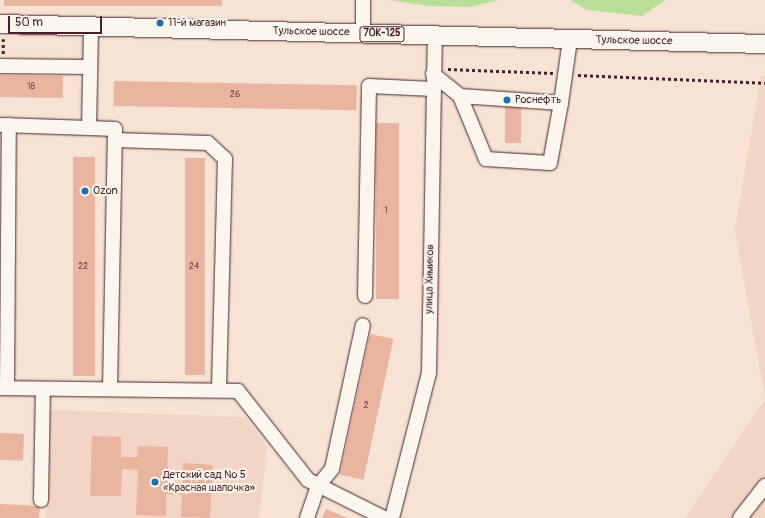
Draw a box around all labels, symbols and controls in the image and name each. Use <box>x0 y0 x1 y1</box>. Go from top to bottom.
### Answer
scale bar <box>10 8 104 34</box>
text: 50 m <box>15 15 43 30</box>
place label: 11-й магазин <box>168 16 226 30</box>
marker: 11-й магазин <box>155 18 165 28</box>
street label: Тульское шоссе <box>272 25 350 39</box>
road number: 70К-125 <box>359 26 405 42</box>
street label: Тульское шоссе <box>595 34 673 48</box>
house number: 18 <box>27 82 35 92</box>
house number: 26 <box>230 90 240 100</box>
place label: Роснефть <box>515 93 561 107</box>
marker: Роснефть <box>502 95 512 105</box>
place label: Ozon <box>93 184 118 198</box>
marker: Ozon <box>80 186 90 196</box>
house number: 1 <box>384 206 388 216</box>
street label: улица Химиков <box>423 244 437 314</box>
house number: 22 <box>78 262 88 272</box>
house number: 24 <box>189 262 199 272</box>
house number: 2 <box>363 401 369 411</box>
place label: Детский сад № 5 «Красная шапочка» <box>163 469 255 495</box>
marker: Детский сад № 5 «Красная шапочка» <box>150 477 160 487</box>

